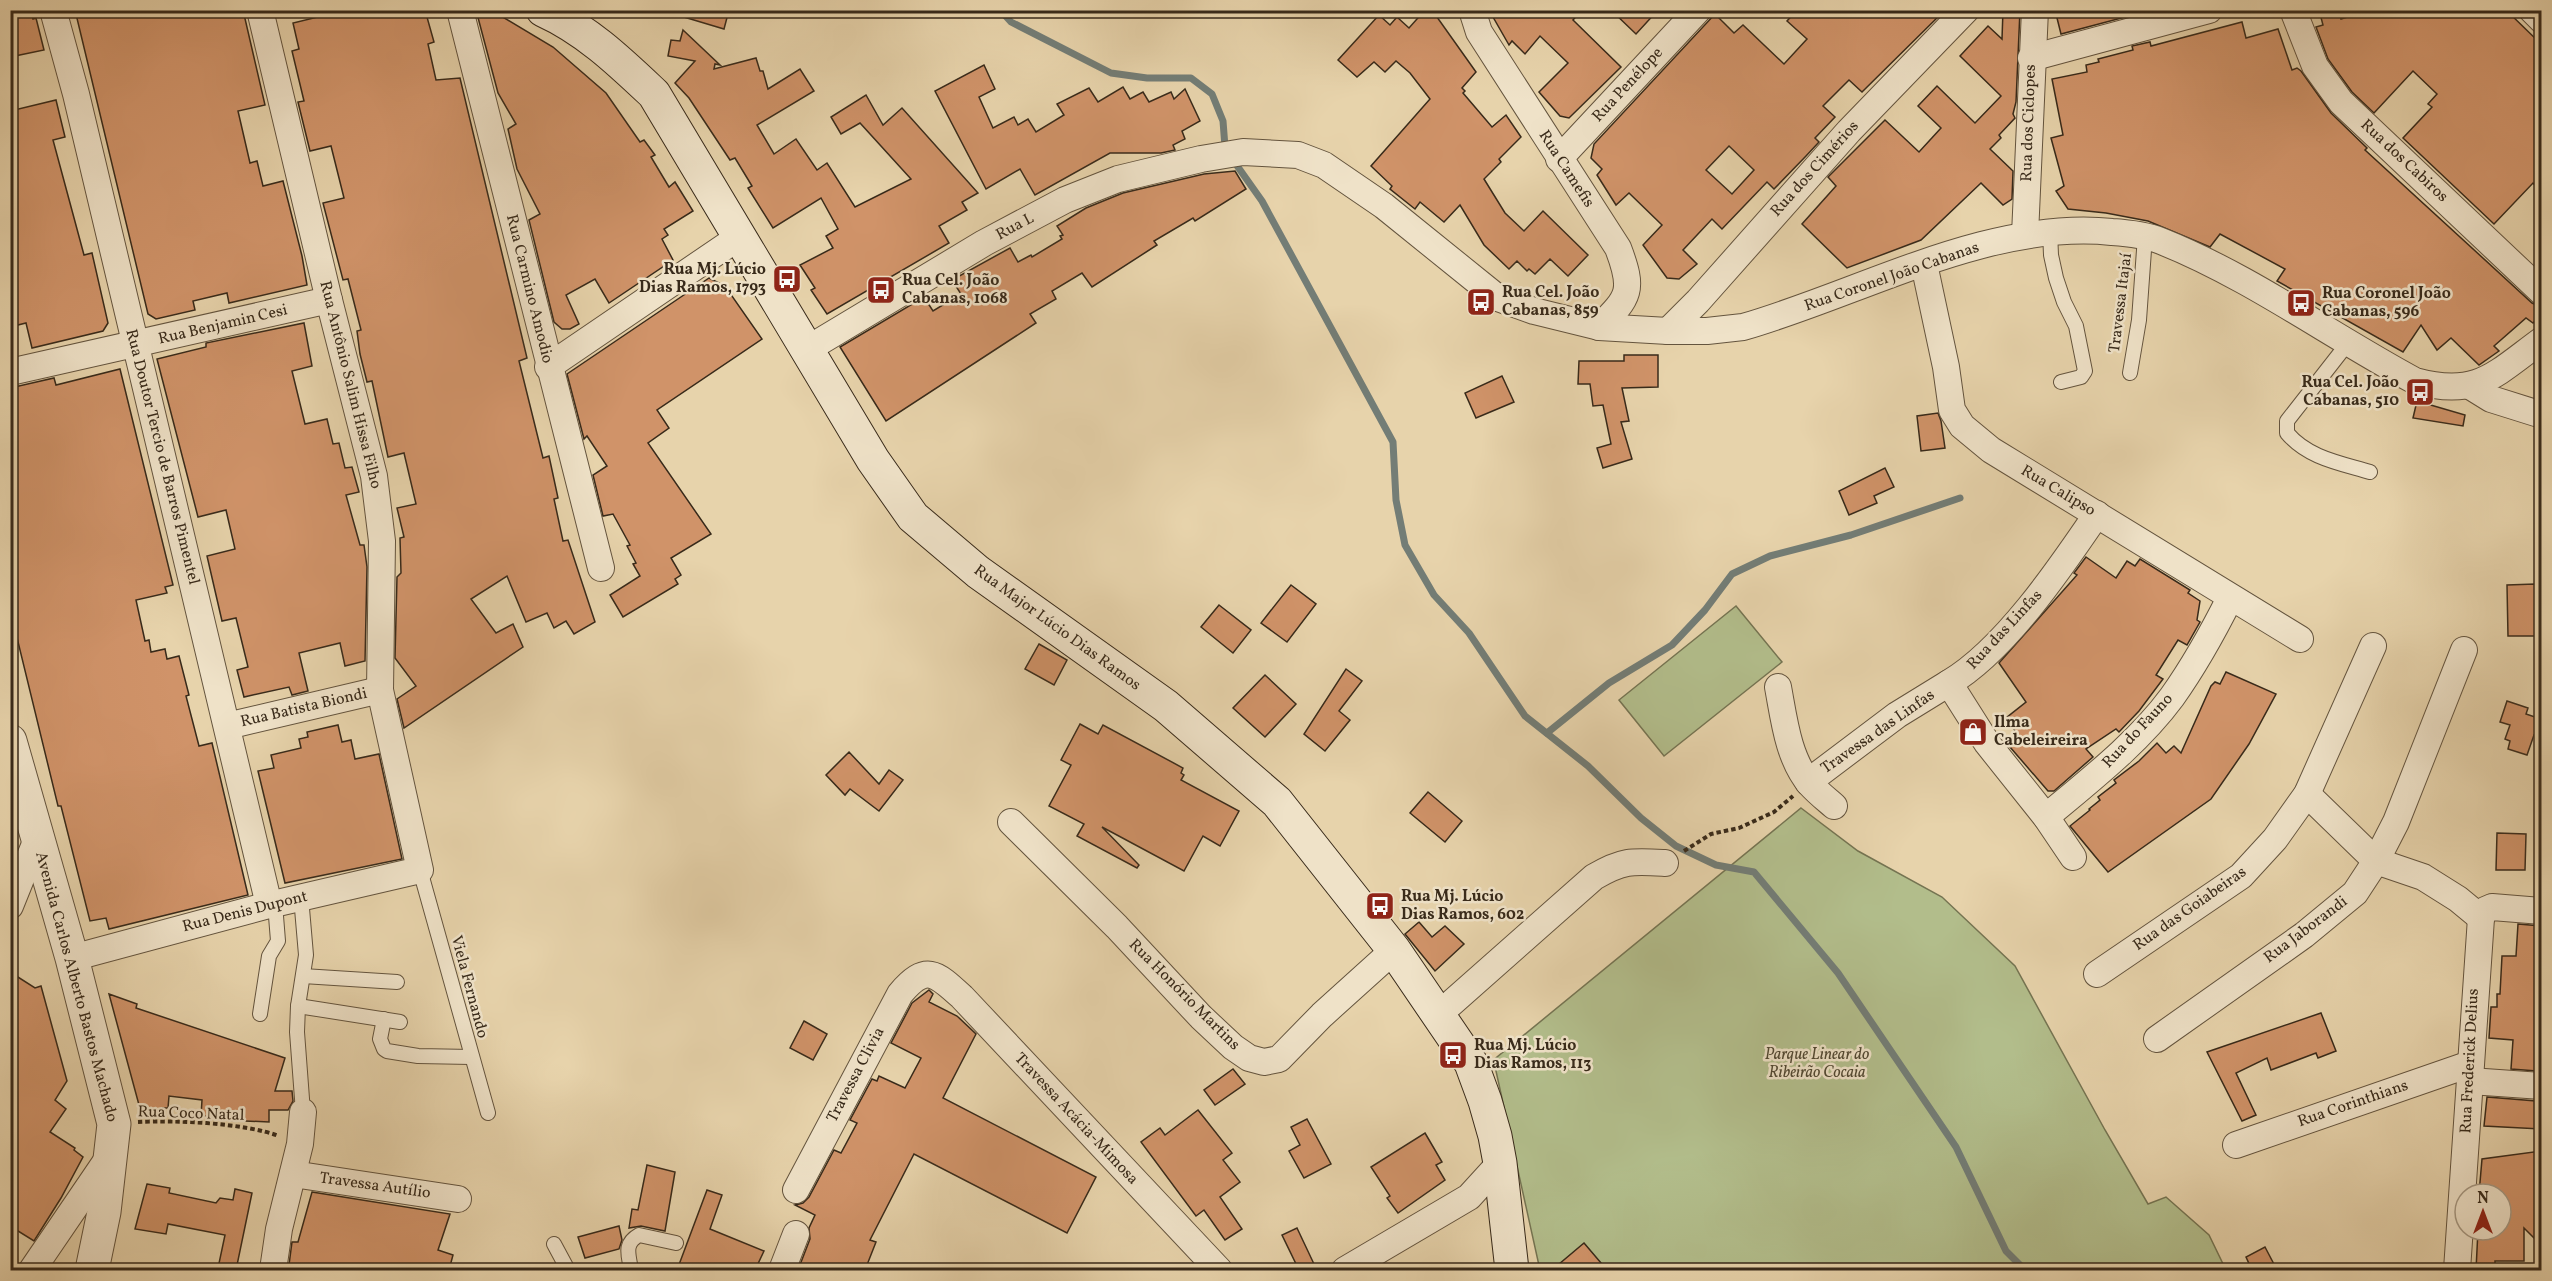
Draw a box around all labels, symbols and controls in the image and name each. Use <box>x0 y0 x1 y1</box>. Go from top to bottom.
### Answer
street label: Rua Penélope <box>1588 43 1668 127</box>
street label: Rua dos Ciclopes <box>2016 64 2042 182</box>
street label: Rua dos Cabiros <box>2355 114 2453 208</box>
street label: Rua dos Cimérios <box>1766 116 1864 222</box>
street label: Rua Camefis <box>1533 126 1599 212</box>
street label: Rua L <box>992 208 1038 246</box>
street label: Rua Carmino Amodio <box>500 212 558 366</box>
street label: Rua Coronel João Cabanas <box>1802 237 1982 317</box>
street label: Travessa Itajaí <box>2104 252 2138 354</box>
place label: Rua Mj. Lúcio Dias Ramos, 1793 <box>639 259 766 299</box>
bus stop icon: Rua Mj. Lúcio Dias Ramos, 1793 <box>771 263 803 295</box>
place label: Rua Cel. João Cabanas, 1068 <box>902 270 1008 310</box>
bus stop icon: Rua Cel. João Cabanas, 1068 <box>865 274 897 306</box>
street label: Rua Antônio Salim Hissa Filho <box>313 279 387 491</box>
place label: Rua Cel. João Cabanas, 859 <box>1502 282 1599 322</box>
place label: Rua Coronel João Cabanas, 596 <box>2322 283 2451 323</box>
bus stop icon: Rua Cel. João Cabanas, 859 <box>1465 286 1497 318</box>
bus stop icon: Rua Coronel João Cabanas, 596 <box>2285 287 2317 319</box>
street label: Rua Benjamin Cesi <box>156 299 290 351</box>
street label: Rua Doutor Tercio de Barros Pimentel <box>120 327 205 587</box>
place label: Rua Cel. João Cabanas, 510 <box>2302 372 2399 412</box>
bus stop icon: Rua Cel. João Cabanas, 510 <box>2404 376 2436 408</box>
street label: Rua Calipso <box>2016 460 2100 522</box>
street label: Rua Major Lúcio Dias Ramos <box>969 560 1145 696</box>
street label: Rua das Linfas <box>1962 585 2048 675</box>
street label: Rua Batista Biondi <box>238 683 370 733</box>
street label: Travessa das Linfas <box>1817 684 1939 780</box>
street label: Rua do Fauno <box>2098 689 2178 773</box>
place label: Ilma Cabeleireira <box>1994 712 2088 752</box>
shop icon: Ilma Cabeleireira <box>1957 716 1989 748</box>
street label: Avenida Carlos Alberto Bastos Machado <box>29 849 123 1125</box>
street label: Rua das Goiabeiras <box>2129 862 2251 956</box>
street label: Rua Denis Dupont <box>180 886 310 938</box>
place label: Rua Mj. Lúcio Dias Ramos, 602 <box>1401 886 1524 926</box>
bus stop icon: Rua Mj. Lúcio Dias Ramos, 602 <box>1364 890 1396 922</box>
street label: Rua Jaborandi <box>2260 891 2353 969</box>
street label: Viela Fernando <box>445 933 493 1041</box>
street label: Rua Honório Martins <box>1123 934 1245 1056</box>
street label: Rua Frederick Delius <box>2455 988 2485 1134</box>
street label: Travessa Clivia <box>822 1023 890 1126</box>
place label: Rua Mj. Lúcio Dias Ramos, 113 <box>1474 1035 1591 1075</box>
bus stop icon: Rua Mj. Lúcio Dias Ramos, 113 <box>1437 1039 1469 1071</box>
park label: Parque Linear do Ribeirão Cocaia <box>1765 1044 1870 1084</box>
street label: Travessa Acácia-Mimosa <box>1009 1048 1143 1190</box>
street label: Rua Corinthians <box>2295 1075 2411 1133</box>
street label: Rua Coco Natal <box>137 1101 245 1127</box>
street label: Travessa Autílio <box>318 1167 432 1205</box>
north arrow <box>2453 1182 2513 1242</box>
text: N <box>2477 1188 2489 1210</box>

